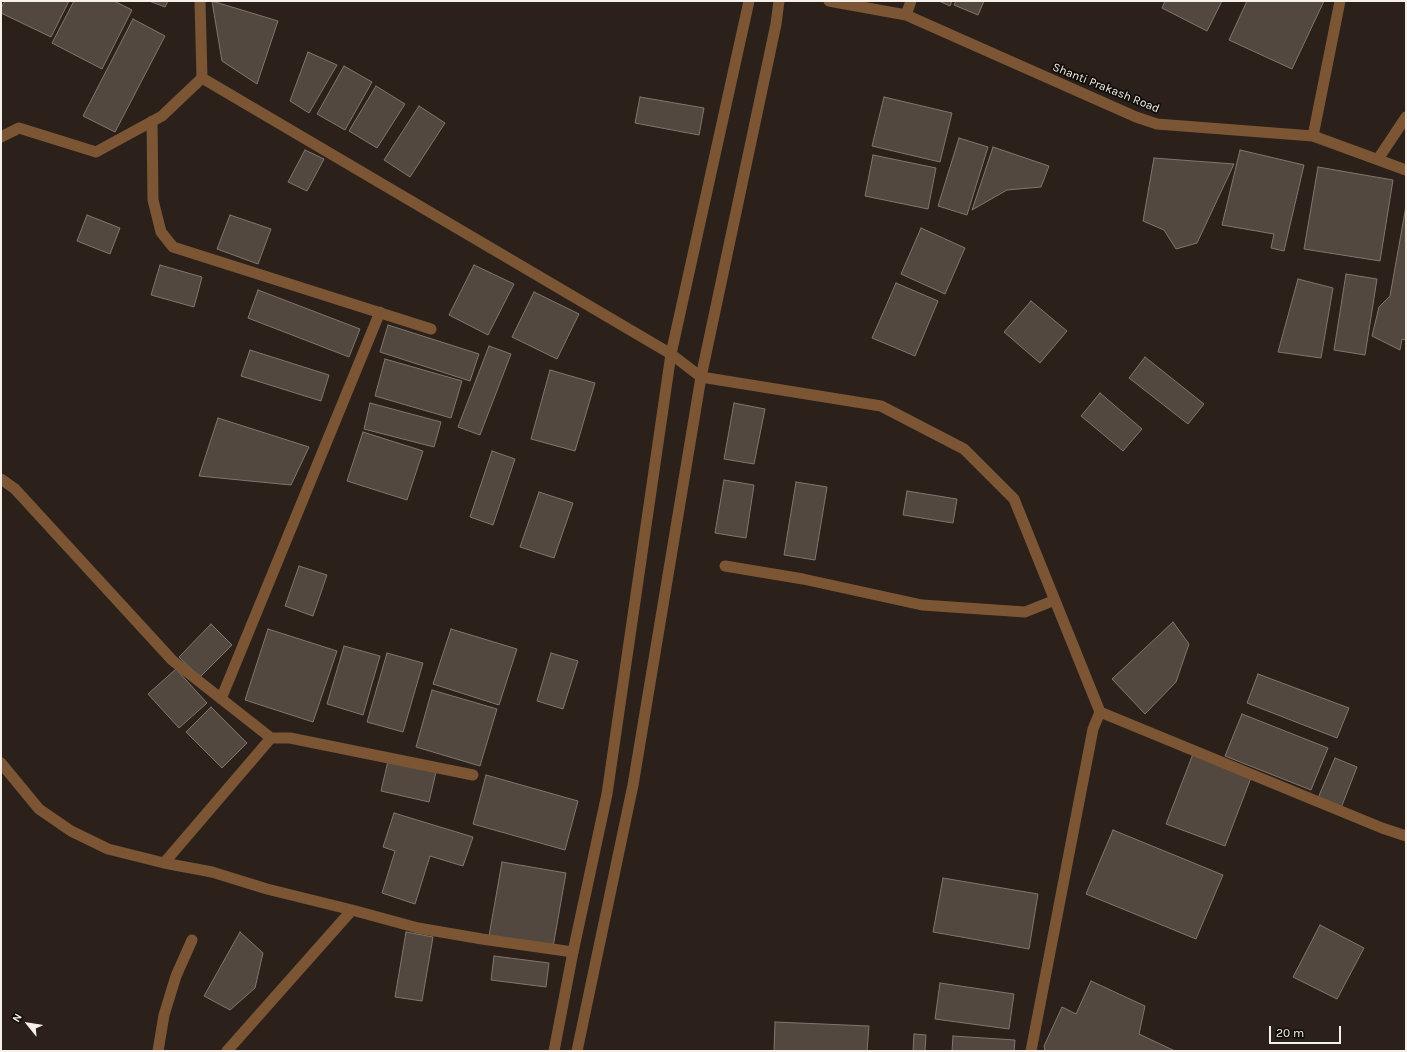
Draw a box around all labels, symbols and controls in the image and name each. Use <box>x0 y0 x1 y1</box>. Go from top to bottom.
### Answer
street label: Shanti Prakash Road <box>1050 60 1162 116</box>
north arrow <box>8 1004 48 1044</box>
text: N <box>10 1011 25 1024</box>
scale bar <box>1271 1018 1343 1044</box>
text: 20 m <box>1276 1026 1304 1040</box>

